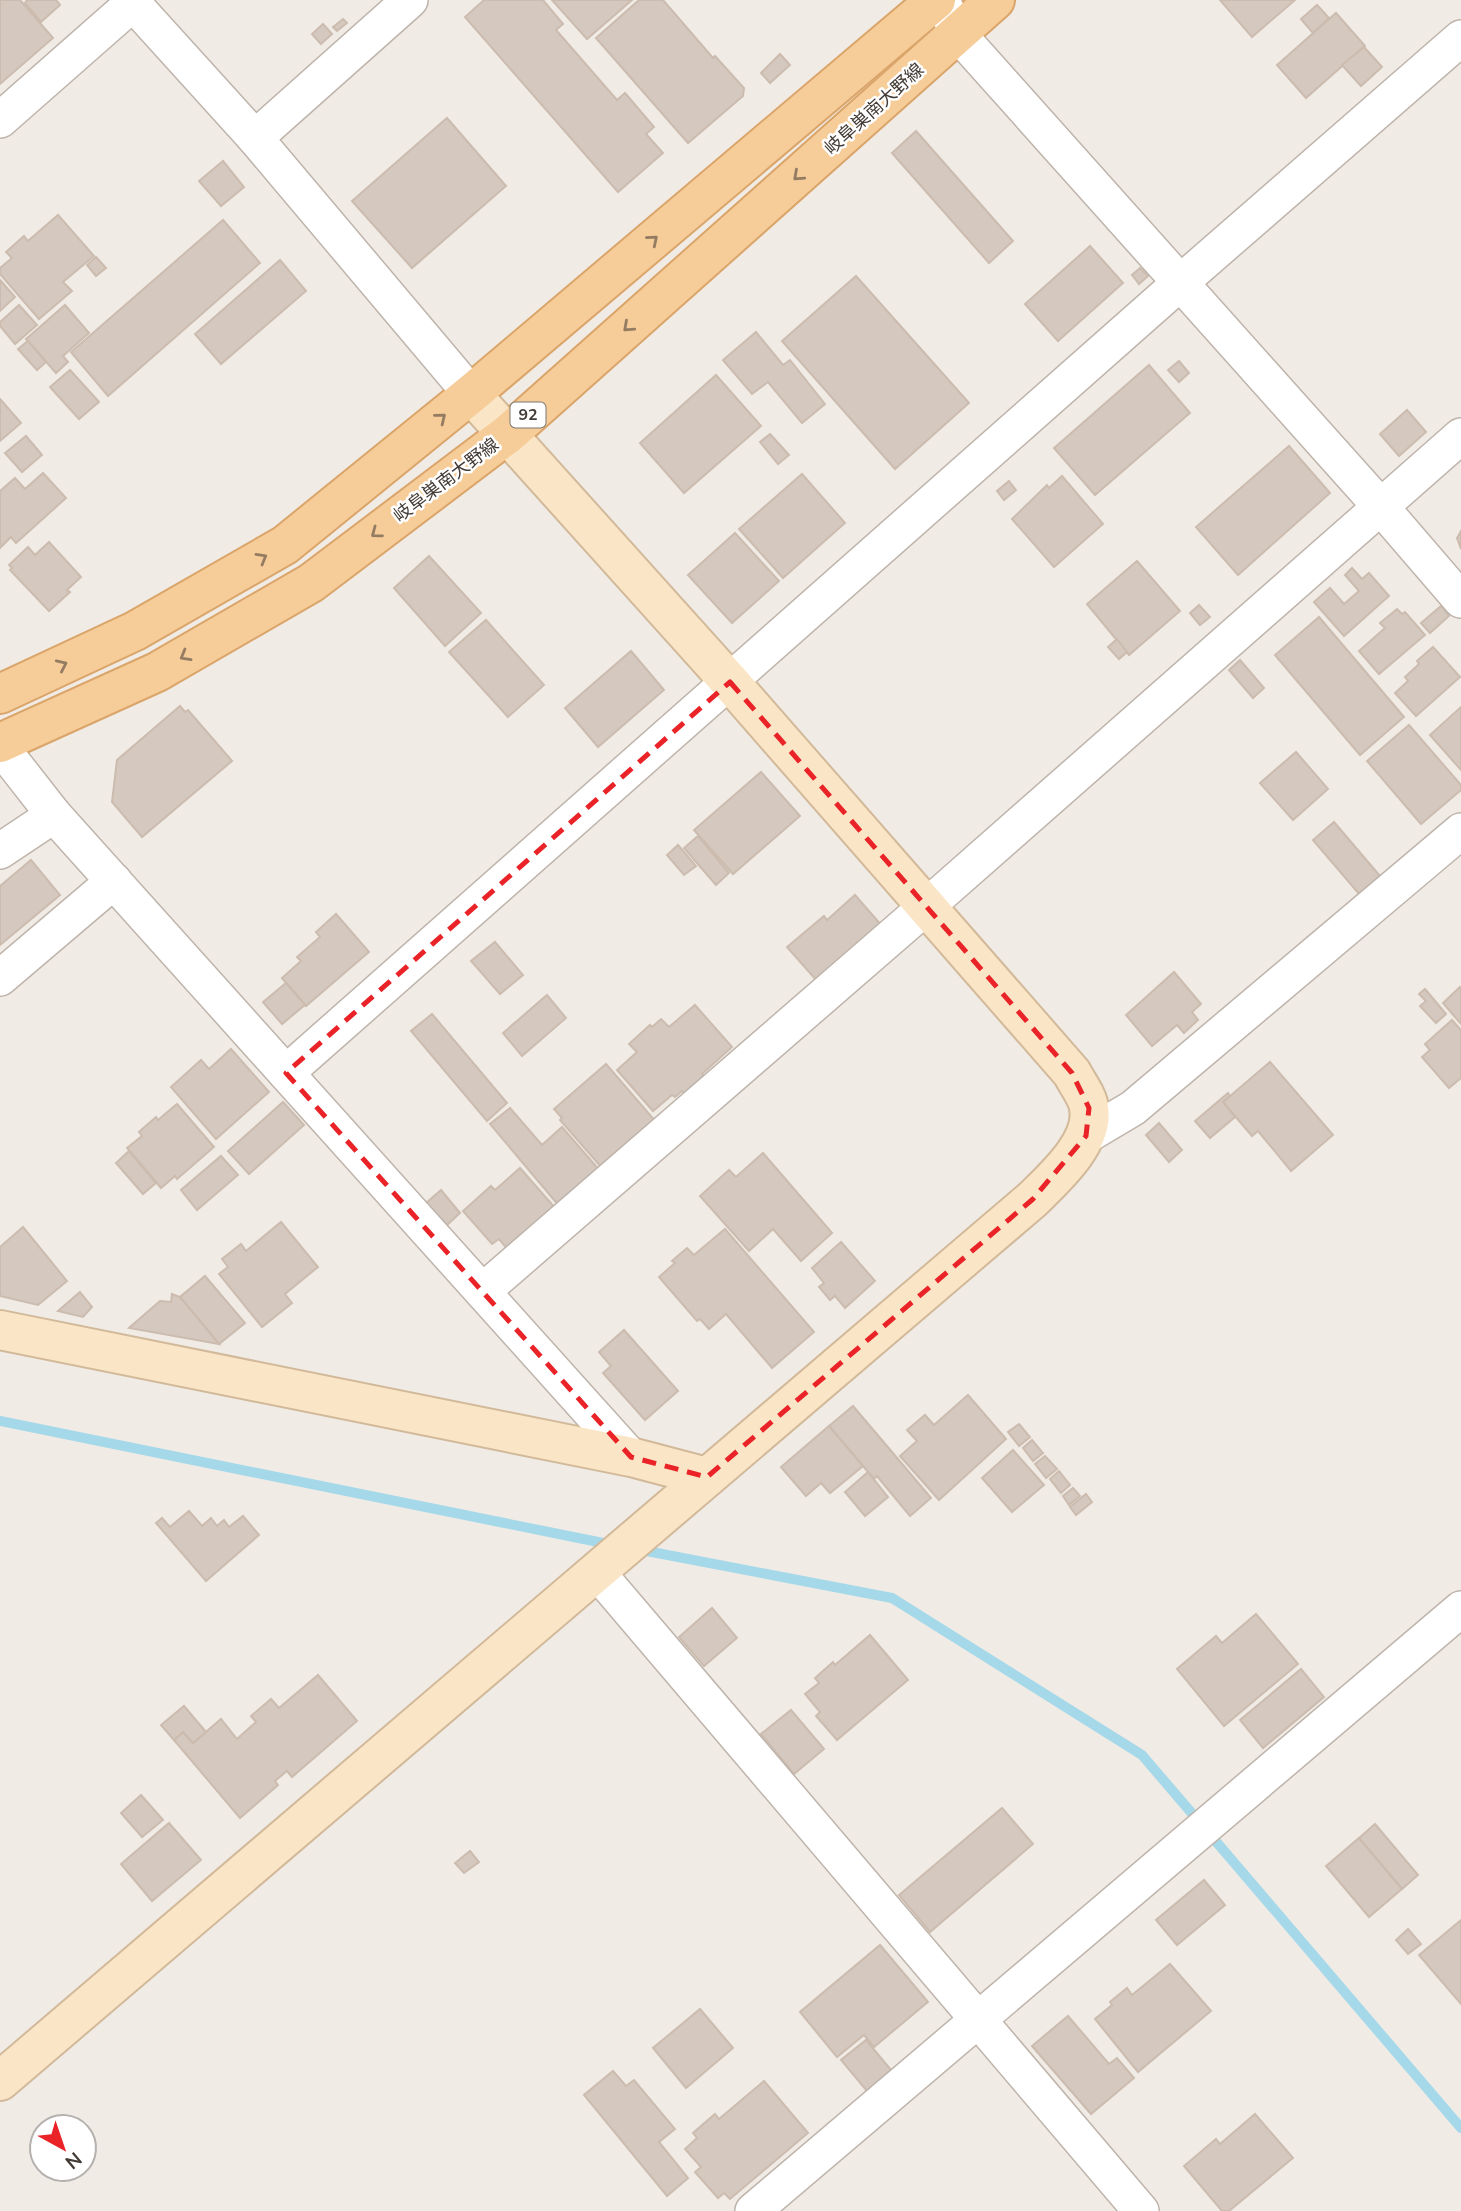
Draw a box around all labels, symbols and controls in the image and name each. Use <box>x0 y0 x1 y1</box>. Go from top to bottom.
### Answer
street label: 岐阜巣南大野線 <box>819 58 929 160</box>
one-way arrow <box>793 168 806 180</box>
one-way arrow <box>644 236 657 248</box>
one-way arrow <box>623 319 636 331</box>
road number: 92 <box>510 402 546 428</box>
one-way arrow <box>434 413 446 426</box>
street label: 岐阜巣南大野線 <box>388 433 504 527</box>
one-way arrow <box>372 525 384 538</box>
one-way arrow <box>255 553 268 566</box>
one-way arrow <box>180 647 193 660</box>
one-way arrow <box>55 659 67 673</box>
north arrow <box>28 2113 98 2183</box>
text: N <box>59 2146 87 2175</box>

